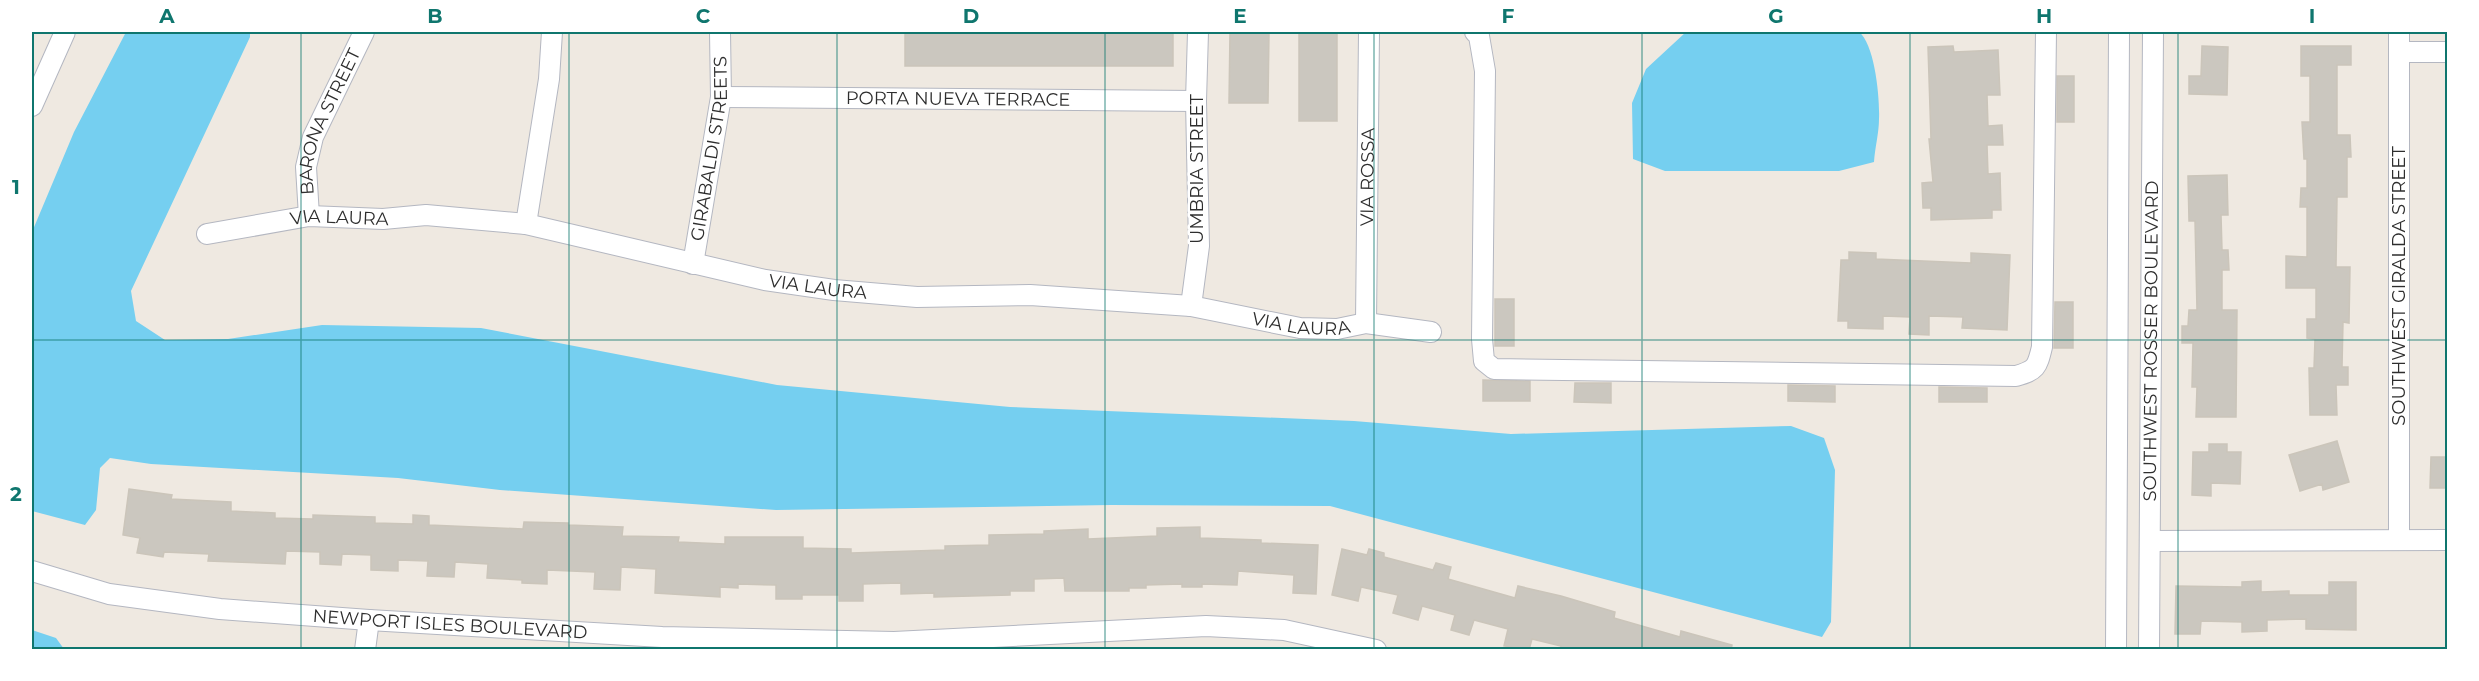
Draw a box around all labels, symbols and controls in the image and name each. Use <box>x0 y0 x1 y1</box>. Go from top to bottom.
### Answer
text: A <box>158 4 175 28</box>
text: B <box>427 4 443 28</box>
text: C <box>696 4 711 28</box>
text: D <box>963 4 979 28</box>
text: E <box>1233 4 1247 28</box>
text: F <box>1502 4 1515 28</box>
text: G <box>1768 4 1784 28</box>
text: H <box>2036 4 2052 28</box>
text: I <box>2309 4 2315 28</box>
street label: BARONA STREET <box>295 44 365 195</box>
street label: GIRABALDI STREETS <box>686 56 732 243</box>
street label: PORTA NUEVA TERRACE <box>846 87 1070 111</box>
street label: UMBRIA STREET <box>1186 93 1208 244</box>
street label: VIA ROSSA <box>1356 128 1379 226</box>
street label: SOUTHWEST GIRALDA STREET <box>2388 146 2410 426</box>
text: 1 <box>12 175 20 199</box>
street label: SOUTHWEST ROSSER BOULEVARD <box>2139 181 2163 502</box>
street label: VIA LAURA <box>288 205 389 230</box>
street label: VIA LAURA <box>767 270 868 304</box>
street label: VIA LAURA <box>1250 308 1352 340</box>
text: 2 <box>10 482 22 506</box>
street label: NEWPORT ISLES BOULEVARD <box>312 605 588 644</box>

